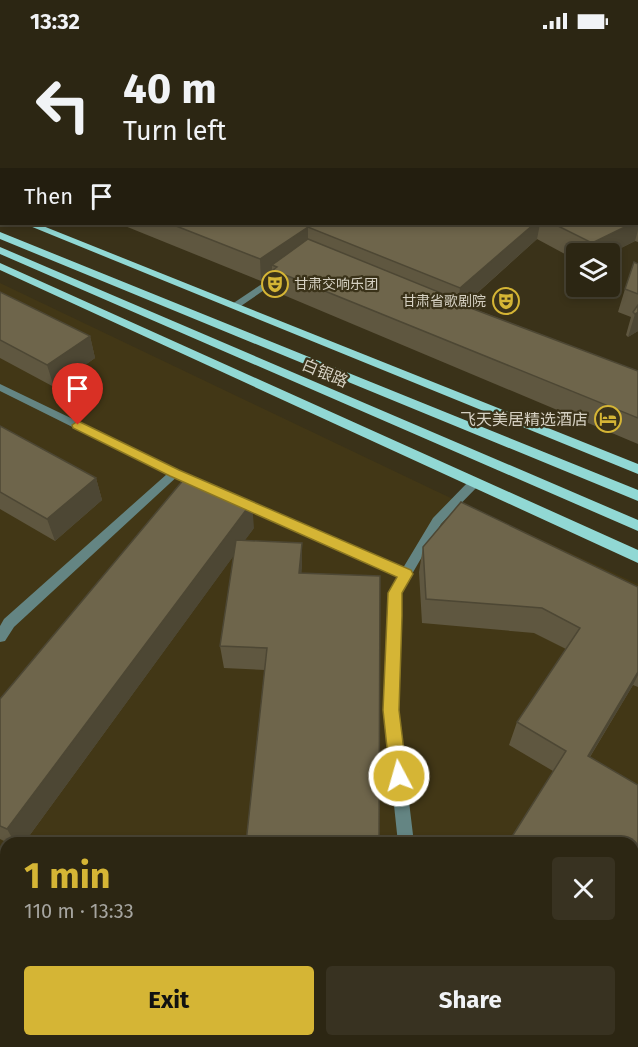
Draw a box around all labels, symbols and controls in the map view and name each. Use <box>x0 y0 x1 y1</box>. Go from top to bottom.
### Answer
text: 13:32 <box>30 8 80 35</box>
text: 40 m <box>123 64 217 114</box>
icon: left <box>24 66 102 144</box>
text: Turn left <box>123 115 226 147</box>
icon: arrive <box>85 180 118 213</box>
text: Then <box>24 183 73 210</box>
map controls <box>566 243 620 297</box>
button: layers <box>566 243 620 297</box>
theatre icon: 甘肃交响乐团 <box>260 269 290 299</box>
place label: 甘肃交响乐团 <box>294 276 378 293</box>
theatre icon: 甘肃省歌剧院 <box>491 286 521 316</box>
place label: 甘肃省歌剧院 <box>402 293 486 310</box>
street label: 白银路 <box>299 355 351 391</box>
pin <box>52 363 103 425</box>
icon: arrive <box>61 372 94 405</box>
hotel icon: 飞天美居精选酒店 <box>593 404 623 434</box>
place label: 飞天美居精选酒店 <box>460 410 588 429</box>
position arrow <box>367 744 431 808</box>
text: 1 min <box>24 854 111 898</box>
button: close <box>552 857 615 920</box>
text: 110 m · 13:33 <box>24 899 134 923</box>
button: Exit <box>24 966 314 1035</box>
button: Share <box>326 966 615 1035</box>

